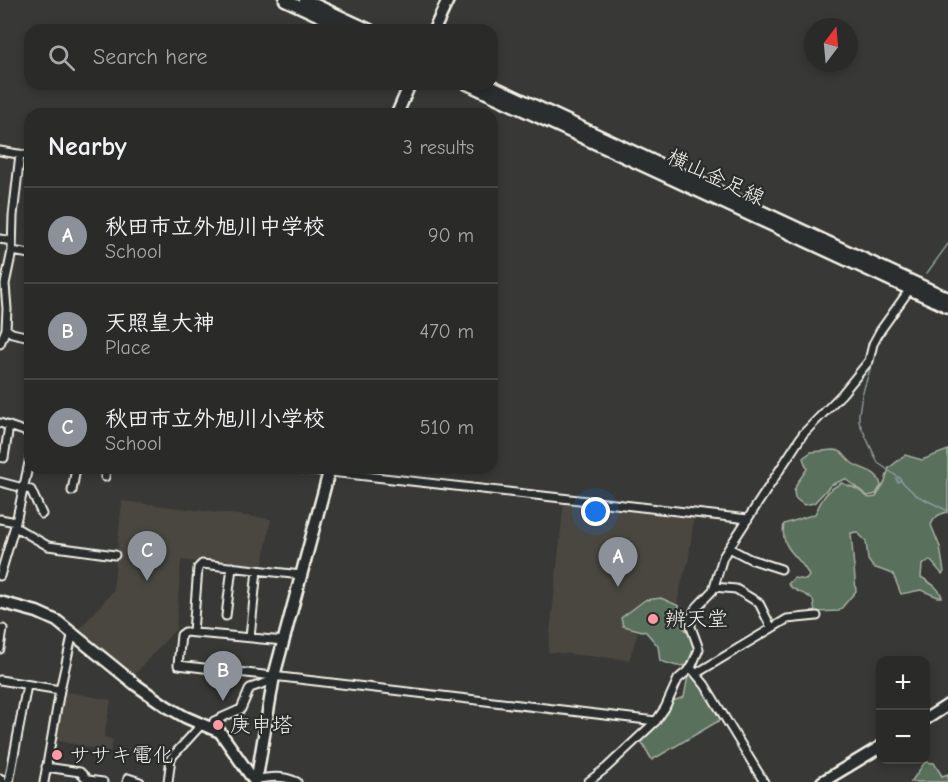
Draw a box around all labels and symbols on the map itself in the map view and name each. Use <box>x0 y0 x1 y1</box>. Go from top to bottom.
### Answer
north arrow <box>804 18 858 72</box>
street label: 横山金足線 <box>663 144 769 210</box>
your location <box>581 497 610 526</box>
pin: C <box>128 532 166 581</box>
pin: A <box>598 538 638 587</box>
place label: 辨天堂 <box>665 607 728 631</box>
marker: 辨天堂 <box>646 612 660 626</box>
pin: B <box>204 652 242 701</box>
place label: 庚申塔 <box>230 713 293 737</box>
marker: 庚申塔 <box>211 718 225 732</box>
place label: ササキ電化 <box>69 743 174 767</box>
marker: ササキ電化 <box>50 748 64 762</box>

